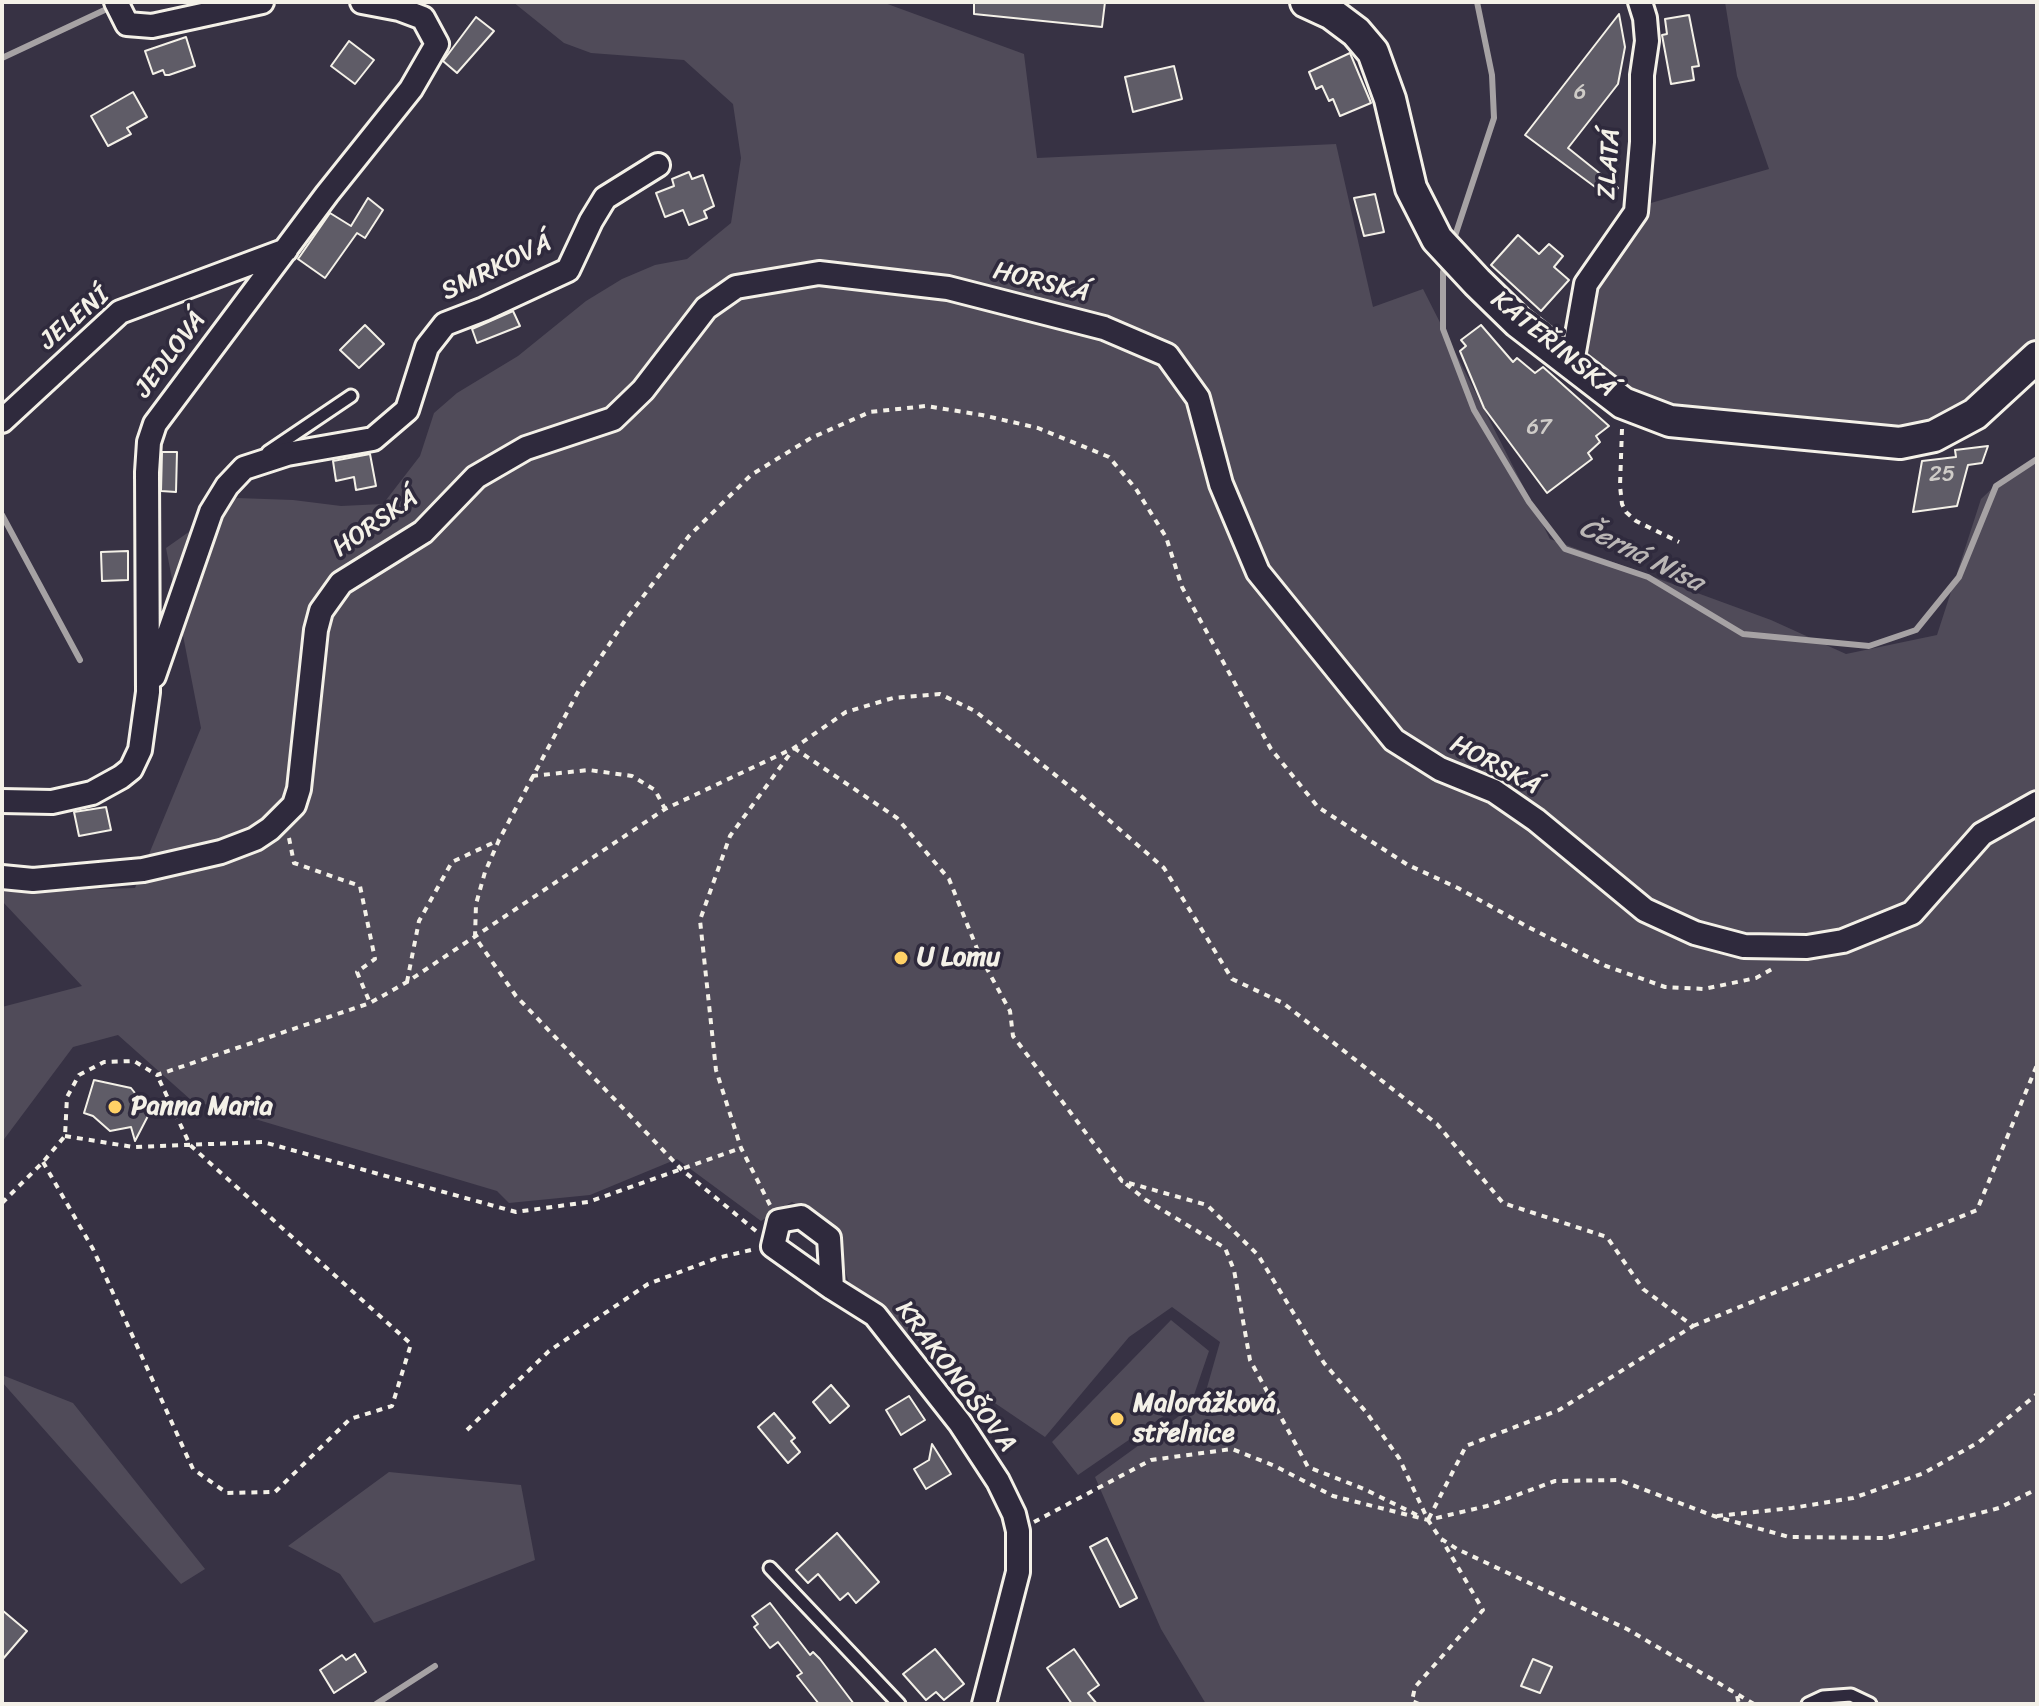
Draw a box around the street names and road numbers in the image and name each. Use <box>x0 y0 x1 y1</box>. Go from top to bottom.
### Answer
street label: ZLATÁ <box>1592 127 1628 201</box>
street label: SMRKOVÁ <box>437 228 557 308</box>
street label: HORSKÁ <box>990 256 1092 310</box>
street label: JELENÍ <box>34 281 116 357</box>
street label: KATEŘINSKÁ <box>1484 285 1622 405</box>
street label: JEDLOVÁ <box>129 306 213 404</box>
street label: HORSKÁ <box>327 483 425 565</box>
street label: HORSKÁ <box>1445 729 1545 803</box>
street label: KRAKONOŠOVA <box>888 1295 1022 1459</box>

